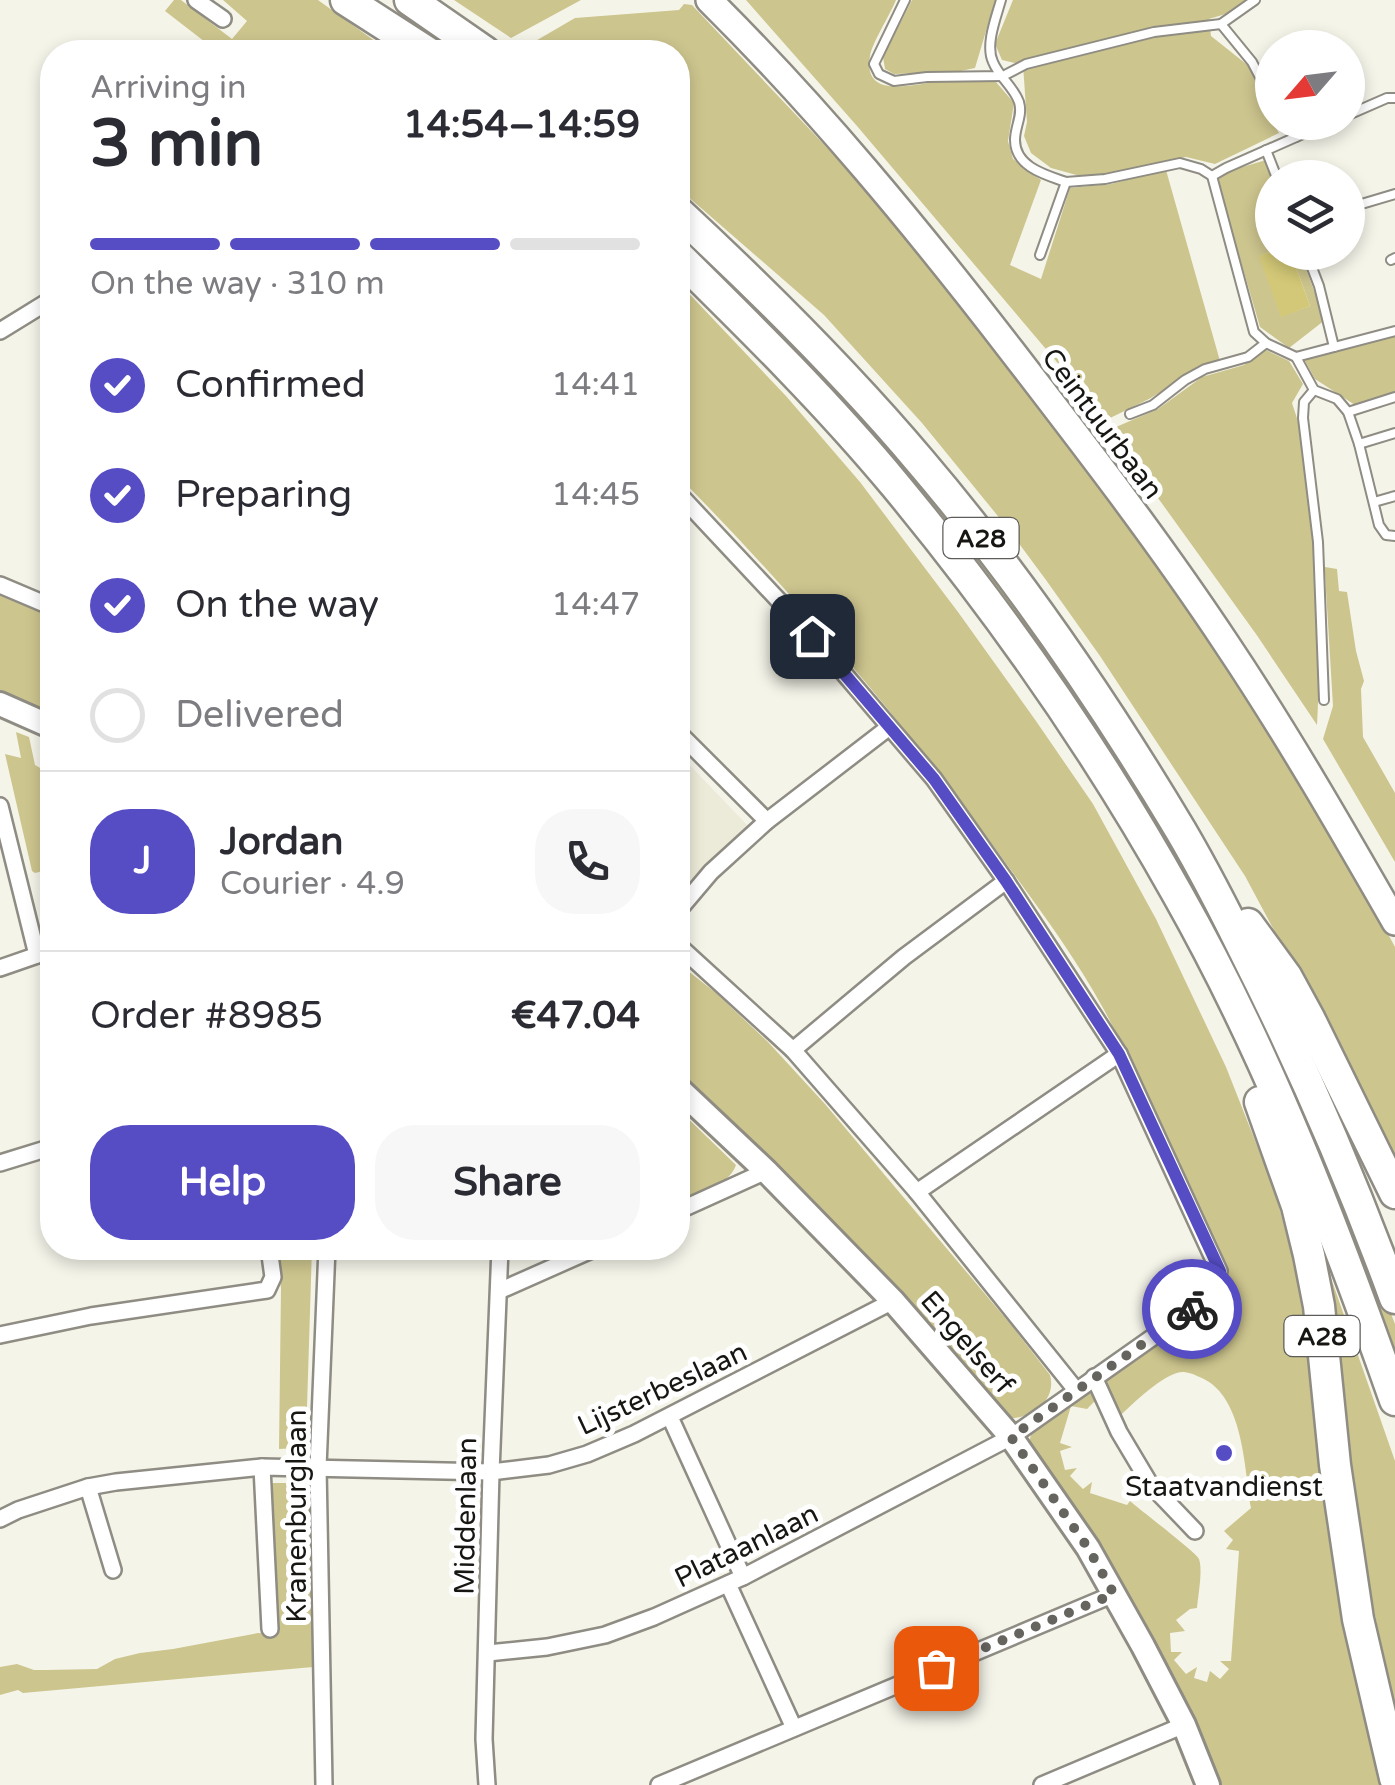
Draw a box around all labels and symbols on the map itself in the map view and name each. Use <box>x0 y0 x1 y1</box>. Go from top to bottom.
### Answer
north arrow <box>1255 30 1365 140</box>
street label: Ceintuurbaan <box>1034 341 1170 506</box>
road number: A28 <box>944 518 1018 558</box>
pin <box>770 594 855 679</box>
courier <box>1142 1259 1242 1359</box>
street label: Engelserf <box>913 1284 1022 1402</box>
road number: A28 <box>1284 1316 1360 1356</box>
street label: Lijsterbeslaan <box>572 1335 753 1443</box>
street label: Kranenburglaan <box>280 1409 314 1623</box>
street label: Middenlaan <box>448 1437 484 1595</box>
marker: Staatvandienst <box>1213 1442 1235 1464</box>
place label: Staatvandienst <box>1125 1470 1323 1504</box>
street label: Plataanlaan <box>669 1496 824 1595</box>
pin <box>894 1626 979 1711</box>

